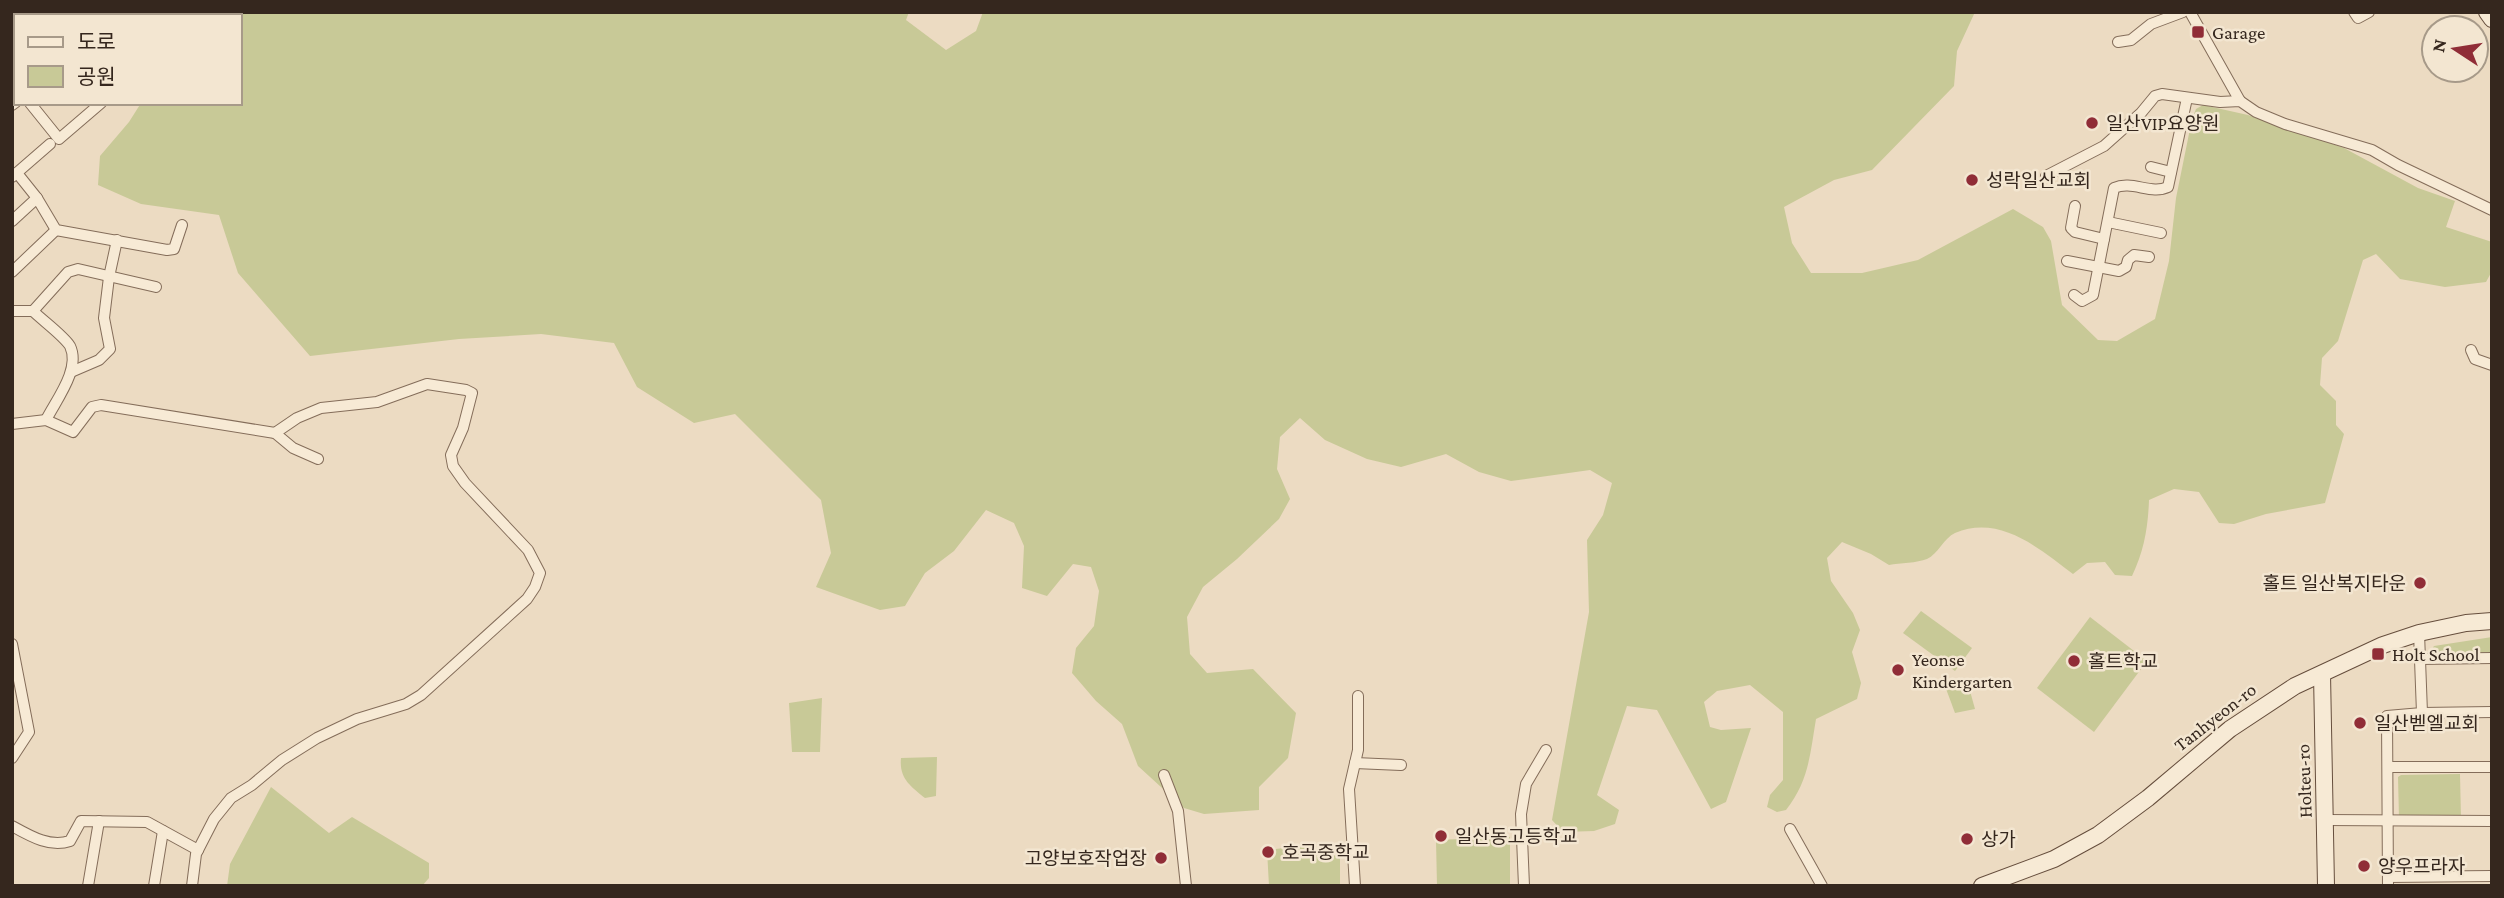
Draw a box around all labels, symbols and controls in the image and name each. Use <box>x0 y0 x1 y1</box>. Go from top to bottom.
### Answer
legend <box>14 14 242 105</box>
north arrow <box>2420 14 2490 84</box>
place label: Garage <box>2212 22 2265 43</box>
marker: Garage <box>2190 24 2206 40</box>
text: 도로 <box>77 30 116 54</box>
text: N <box>2427 37 2450 54</box>
text: 공원 <box>77 65 116 89</box>
place label: 일산VIP요양원 <box>2106 113 2220 134</box>
marker: 일산VIP요양원 <box>2084 115 2100 131</box>
place label: 성락일산교회 <box>1986 170 2091 191</box>
marker: 성락일산교회 <box>1964 172 1980 188</box>
place label: 홀트 일산복지타운 <box>2263 573 2406 594</box>
marker: 홀트 일산복지타운 <box>2412 575 2428 591</box>
place label: Holt School <box>2392 644 2479 665</box>
marker: Holt School <box>2370 646 2386 662</box>
place label: Yeonse Kindergarten <box>1912 649 2012 692</box>
place label: 홀트학교 <box>2088 651 2158 672</box>
marker: 홀트학교 <box>2066 653 2082 669</box>
marker: Yeonse Kindergarten <box>1890 662 1906 678</box>
street label: Tanhyeon-ro <box>2170 679 2260 755</box>
place label: 일산벧엘교회 <box>2374 713 2479 734</box>
marker: 일산벧엘교회 <box>2352 715 2368 731</box>
street label: Holteu-ro <box>2292 744 2316 818</box>
place label: 일산동고등학교 <box>1455 826 1577 847</box>
marker: 일산동고등학교 <box>1433 828 1449 844</box>
place label: 상가 <box>1981 829 2016 850</box>
marker: 상가 <box>1959 831 1975 847</box>
place label: 호곡중학교 <box>1282 842 1369 863</box>
marker: 호곡중학교 <box>1260 844 1276 860</box>
place label: 고양보호작업장 <box>1025 848 1147 869</box>
marker: 고양보호작업장 <box>1153 850 1169 866</box>
place label: 양우프라자 <box>2378 856 2465 877</box>
marker: 양우프라자 <box>2356 858 2372 874</box>

